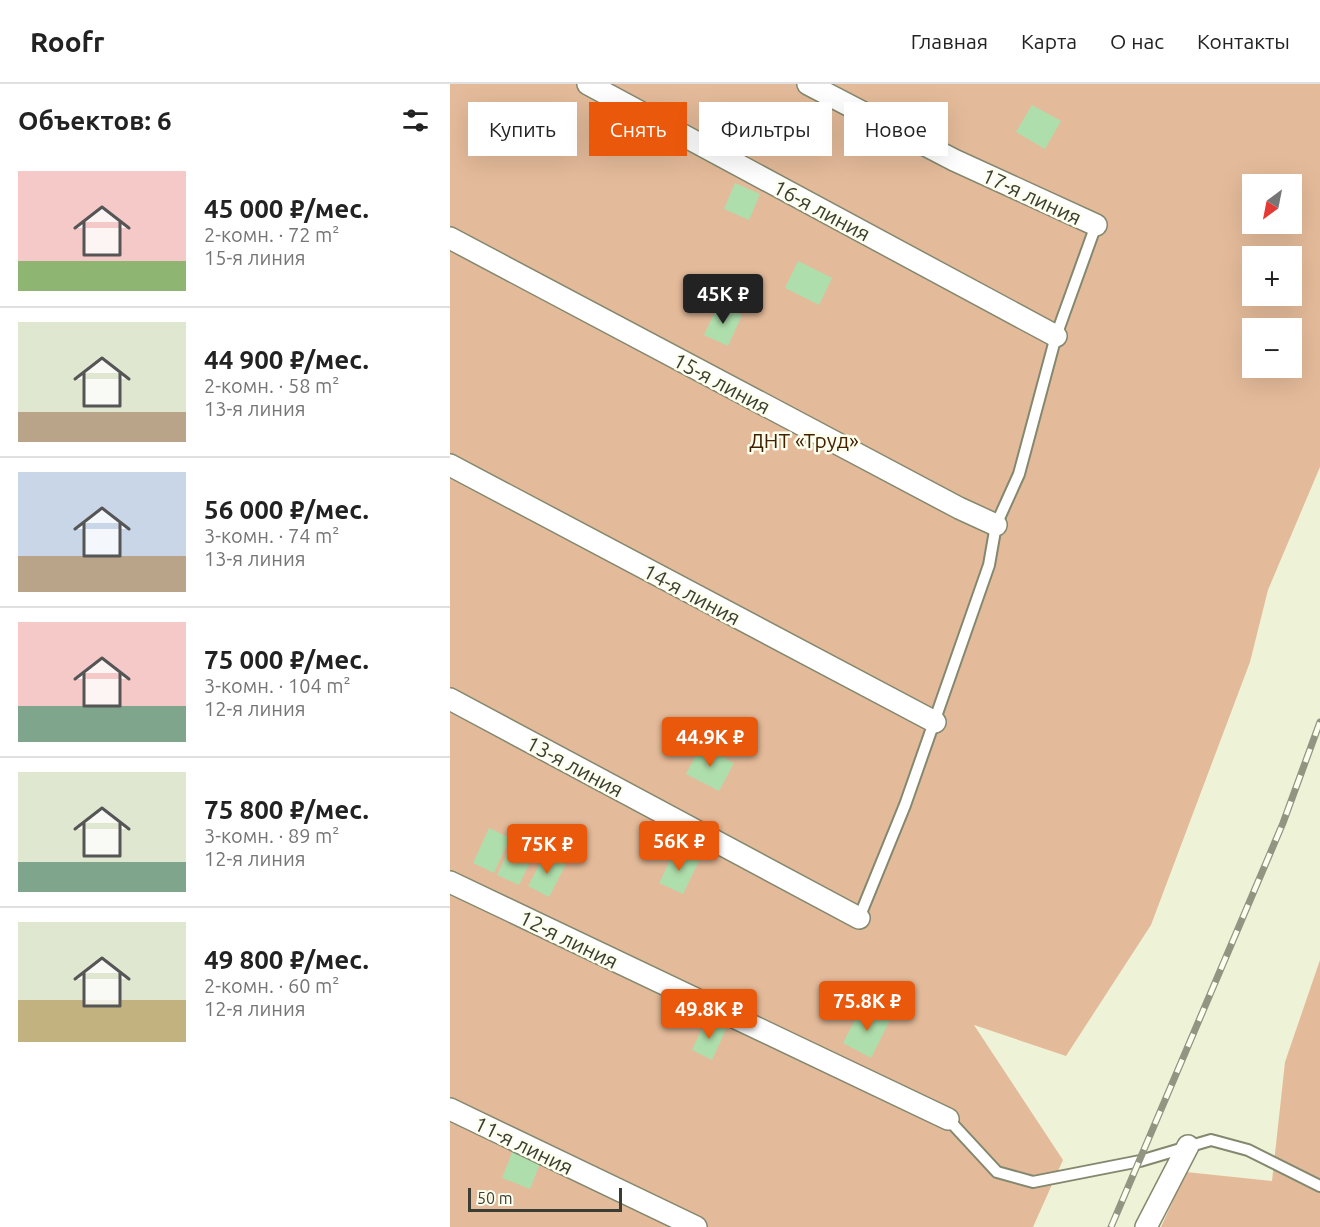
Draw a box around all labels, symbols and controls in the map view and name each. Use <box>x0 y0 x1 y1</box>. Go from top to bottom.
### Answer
text: Roofr <box>30 26 105 57</box>
text: Главная <box>911 29 988 53</box>
text: Карта <box>1021 29 1077 53</box>
text: О нас <box>1110 29 1164 53</box>
text: Контакты <box>1197 29 1290 53</box>
chip: Купить <box>468 102 577 156</box>
chip: Снять <box>589 102 687 156</box>
chip: Фильтры <box>699 102 832 156</box>
chip: Новое <box>844 102 948 156</box>
icon: filters <box>399 104 432 137</box>
text: Объектов: 6 <box>18 106 172 135</box>
street label: 17-я линия <box>979 163 1085 229</box>
street label: 16-я линия <box>769 174 875 246</box>
north arrow <box>1242 174 1302 234</box>
map controls <box>1242 174 1302 378</box>
text: 45 000 ₽/мес. <box>204 194 369 223</box>
icon: home <box>66 195 138 267</box>
text: 2-комн. · 72 m² <box>204 223 339 246</box>
text: 15-я линия <box>204 246 306 269</box>
button: + <box>1242 246 1302 306</box>
pin: 45K ₽ <box>681 274 765 325</box>
text: 45K ₽ <box>697 282 749 305</box>
button: − <box>1242 318 1302 378</box>
text: 44 900 ₽/мес. <box>204 345 369 374</box>
icon: home <box>66 346 138 418</box>
street label: 15-я линия <box>669 347 775 419</box>
text: 2-комн. · 58 m² <box>204 374 339 397</box>
text: 13-я линия <box>204 397 306 420</box>
park label: ДНТ «Труд» <box>749 428 859 452</box>
text: 56 000 ₽/мес. <box>204 495 369 524</box>
icon: home <box>66 496 138 568</box>
text: 3-комн. · 74 m² <box>204 524 339 547</box>
text: 13-я линия <box>204 547 306 570</box>
street label: 14-я линия <box>639 558 745 630</box>
text: 75 000 ₽/мес. <box>204 645 369 674</box>
icon: home <box>66 646 138 718</box>
text: 3-комн. · 104 m² <box>204 674 351 697</box>
text: 12-я линия <box>204 697 306 720</box>
pin: 44.9K ₽ <box>655 717 765 768</box>
text: 44.9K ₽ <box>676 725 744 748</box>
street label: 13-я линия <box>522 730 628 802</box>
text: 75 800 ₽/мес. <box>204 795 369 824</box>
icon: home <box>66 796 138 868</box>
pin: 56K ₽ <box>637 821 721 872</box>
text: 3-комн. · 89 m² <box>204 824 339 847</box>
pin: 75K ₽ <box>505 824 589 875</box>
text: 56K ₽ <box>653 829 705 852</box>
text: 75K ₽ <box>521 832 573 855</box>
text: 12-я линия <box>204 847 306 870</box>
street label: 12-я линия <box>516 905 622 973</box>
text: 49 800 ₽/мес. <box>204 945 369 974</box>
icon: home <box>66 946 138 1018</box>
text: 2-комн. · 60 m² <box>204 974 339 997</box>
pin: 75.8K ₽ <box>812 981 922 1032</box>
pin: 49.8K ₽ <box>654 989 764 1040</box>
text: 75.8K ₽ <box>833 989 901 1012</box>
text: 12-я линия <box>204 997 306 1020</box>
text: 49.8K ₽ <box>675 997 743 1020</box>
street label: 11-я линия <box>471 1111 577 1179</box>
scale bar <box>468 1185 622 1212</box>
text: 50 m <box>477 1189 513 1207</box>

